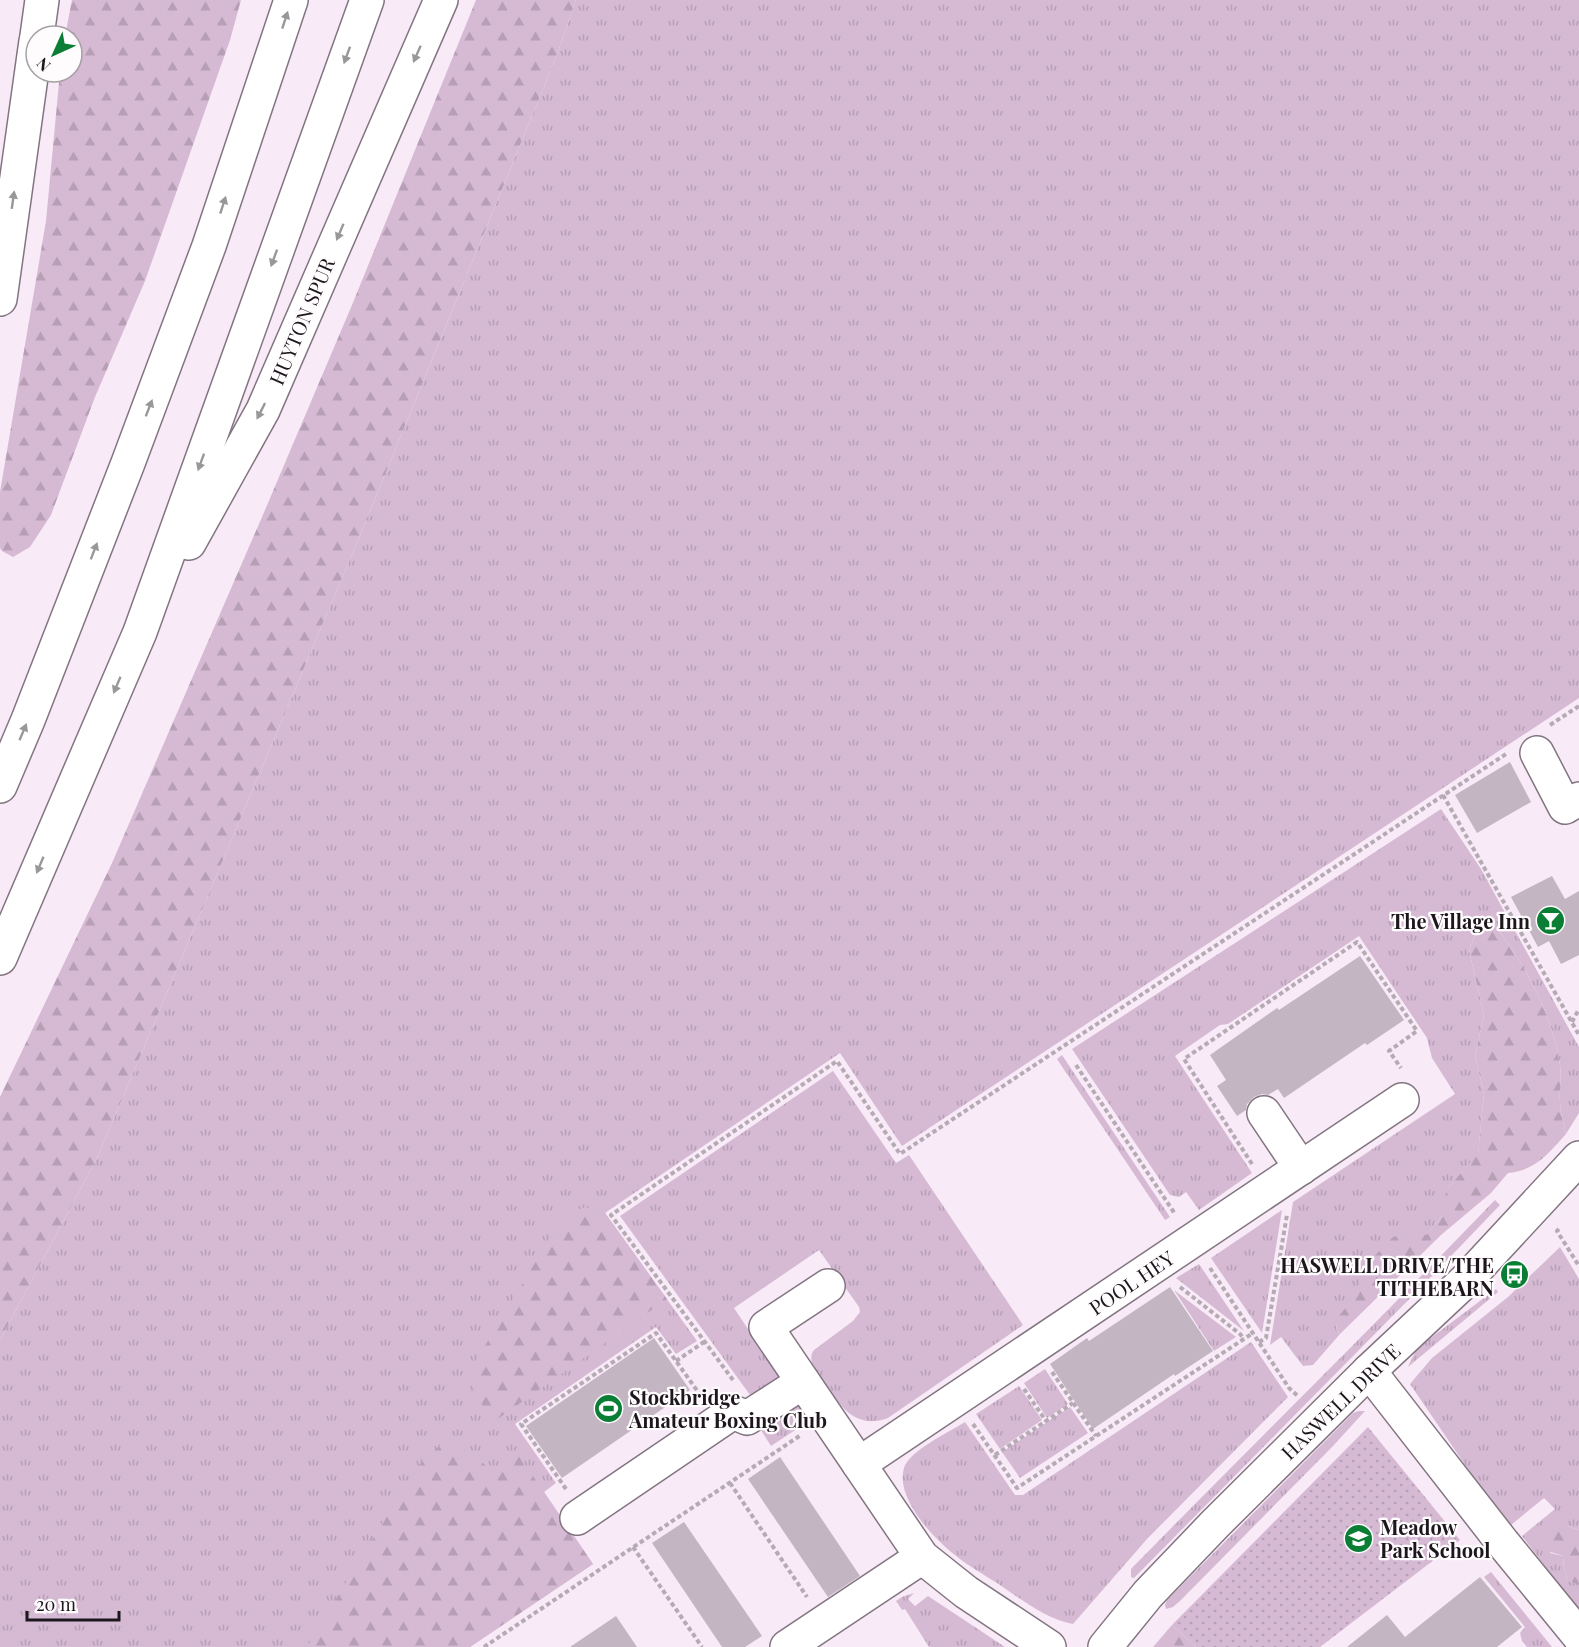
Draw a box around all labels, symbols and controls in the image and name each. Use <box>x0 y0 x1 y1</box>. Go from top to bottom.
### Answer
one-way arrow <box>280 11 290 29</box>
north arrow <box>24 24 84 84</box>
one-way arrow <box>413 45 422 62</box>
one-way arrow <box>341 46 351 64</box>
text: N <box>31 53 55 76</box>
one-way arrow <box>9 190 18 209</box>
one-way arrow <box>219 196 228 214</box>
one-way arrow <box>335 224 344 241</box>
one-way arrow <box>268 249 278 267</box>
street label: HUYTON SPUR <box>262 252 340 389</box>
one-way arrow <box>145 399 154 417</box>
one-way arrow <box>257 402 267 420</box>
one-way arrow <box>195 453 205 471</box>
one-way arrow <box>89 541 99 559</box>
one-way arrow <box>112 677 122 695</box>
one-way arrow <box>19 723 28 741</box>
one-way arrow <box>35 856 45 874</box>
bar icon: The Village Inn <box>1535 904 1567 936</box>
place label: The Village Inn <box>1391 907 1531 934</box>
street label: POOL HEY <box>1083 1244 1179 1320</box>
place label: HASWELL DRIVE/THE TITHEBARN <box>1280 1251 1494 1301</box>
bus stop icon: HASWELL DRIVE/THE TITHEBARN <box>1499 1259 1531 1291</box>
street label: HASWELL DRIVE <box>1274 1337 1406 1465</box>
place label: Stockbridge Amateur Boxing Club <box>628 1383 827 1433</box>
sports icon: Stockbridge Amateur Boxing Club <box>592 1392 624 1424</box>
place label: Meadow Park School <box>1380 1513 1490 1563</box>
school or university icon: Meadow Park School <box>1343 1522 1375 1554</box>
scale bar <box>27 1584 118 1622</box>
text: 20 m <box>36 1592 76 1616</box>

